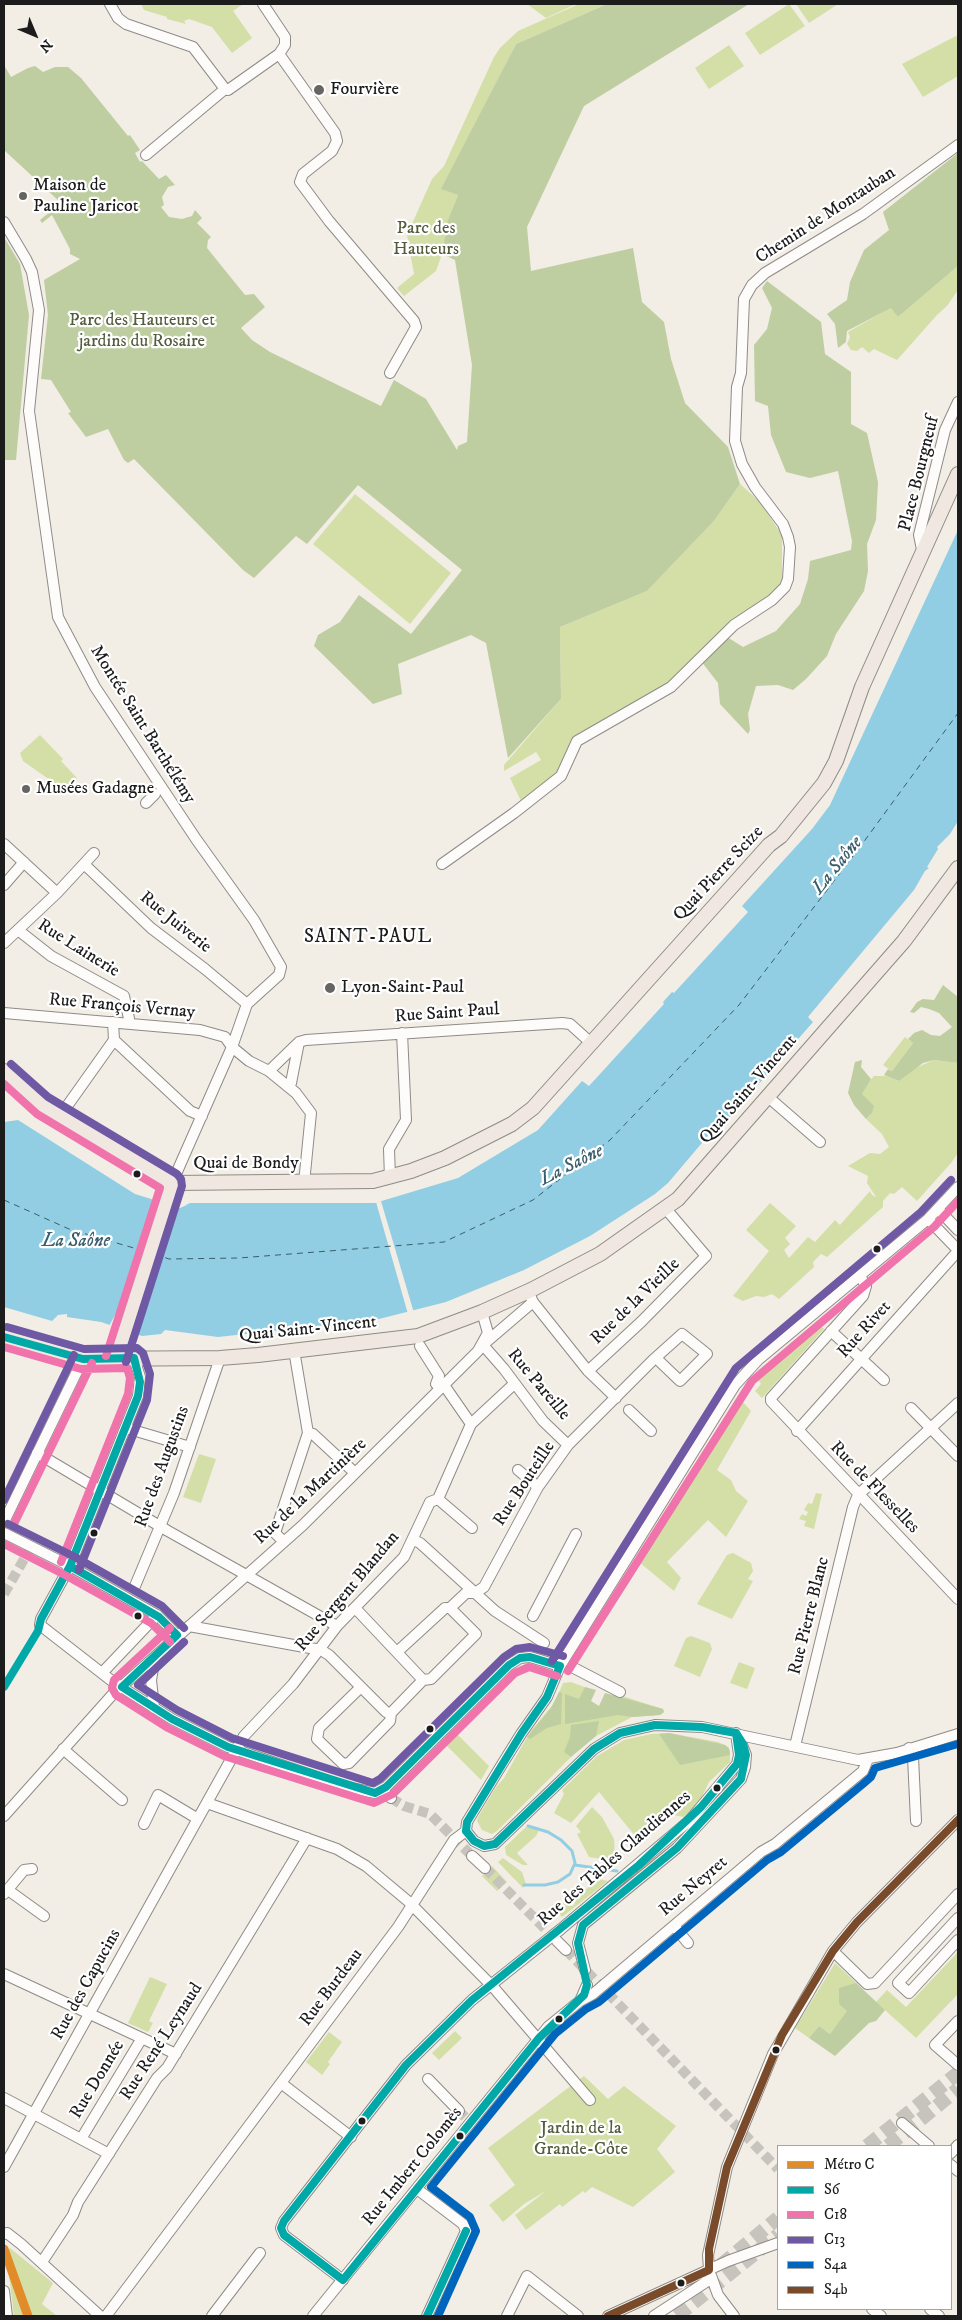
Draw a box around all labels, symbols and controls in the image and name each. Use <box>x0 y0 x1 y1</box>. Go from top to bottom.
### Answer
north arrow <box>10 10 60 60</box>
text: N <box>35 35 56 56</box>
place label: Fourvière <box>330 79 399 101</box>
marker: Fourvière <box>312 83 326 97</box>
street label: Chemin de Montauban <box>752 163 900 269</box>
place label: Maison de Pauline Jaricot <box>33 175 139 218</box>
marker: Maison de Pauline Jaricot <box>17 190 29 202</box>
park label: Parc des Hauteurs <box>393 218 459 260</box>
park label: Parc des Hauteurs et jardins du Rosaire <box>69 310 215 352</box>
street label: Place Bourgneuf <box>895 414 945 534</box>
street label: Montée Saint Barthélémy <box>84 642 200 808</box>
place label: Musées Gadagne <box>36 778 154 800</box>
marker: Musées Gadagne <box>20 783 32 795</box>
street label: Quai Pierre Scize <box>669 822 769 926</box>
water label: La Saône <box>808 832 868 900</box>
street label: Rue Juiverie <box>135 887 215 959</box>
street label: Rue Lainerie <box>33 915 123 983</box>
district label: SAINT-PAUL <box>303 927 433 949</box>
place label: Lyon-Saint-Paul <box>341 977 464 999</box>
marker: Lyon-Saint-Paul <box>323 981 337 995</box>
street label: Rue François Vernay <box>48 990 196 1024</box>
street label: Rue Saint Paul <box>394 1000 500 1028</box>
street label: Quai Saint-Vincent <box>696 1031 802 1149</box>
water label: La Saône <box>537 1140 607 1192</box>
street label: Quai de Bondy <box>193 1153 299 1175</box>
unlabelled marker <box>132 1169 142 1179</box>
water label: La Saône <box>42 1231 110 1253</box>
unlabelled marker <box>872 1244 882 1254</box>
street label: Rue de la Vieille <box>587 1254 685 1350</box>
street label: Rue Rivet <box>834 1297 896 1363</box>
street label: Quai Saint-Vincent <box>238 1312 378 1348</box>
street label: Rue Pareille <box>502 1345 574 1425</box>
street label: Rue des Augustins <box>131 1403 195 1531</box>
street label: Rue de la Martinière <box>250 1434 372 1550</box>
street label: Rue Bouteille <box>490 1437 560 1531</box>
street label: Rue de Flesselles <box>825 1437 923 1539</box>
street label: Rue Sergent Blandan <box>291 1527 405 1657</box>
unlabelled marker <box>89 1528 99 1538</box>
street label: Rue Pierre Blanc <box>785 1555 835 1677</box>
unlabelled marker <box>133 1611 143 1621</box>
unlabelled marker <box>425 1724 435 1734</box>
unlabelled marker <box>712 1783 722 1793</box>
street label: Rue des Tables Claudiennes <box>534 1787 696 1931</box>
street label: Rue Neyret <box>656 1852 732 1922</box>
street label: Rue des Capucins <box>48 1926 126 2044</box>
street label: Rue Burdeau <box>296 1945 368 2031</box>
street label: Rue René Leynaud <box>116 1979 208 2105</box>
unlabelled marker <box>554 2014 564 2024</box>
street label: Rue Donnée <box>66 2037 130 2123</box>
unlabelled marker <box>771 2045 781 2055</box>
street label: Rue Imbert Colomès <box>358 2103 468 2231</box>
unlabelled marker <box>357 2116 367 2126</box>
park label: Jardin de la Grande-Côte <box>534 2118 628 2160</box>
unlabelled marker <box>455 2131 465 2141</box>
legend <box>777 2145 952 2310</box>
text: Métro C <box>824 2155 875 2174</box>
text: S6 <box>824 2180 840 2199</box>
text: C18 <box>824 2205 847 2224</box>
text: C13 <box>824 2230 845 2249</box>
text: S4a <box>824 2255 847 2274</box>
unlabelled marker <box>676 2278 686 2288</box>
text: S4b <box>824 2280 848 2299</box>

